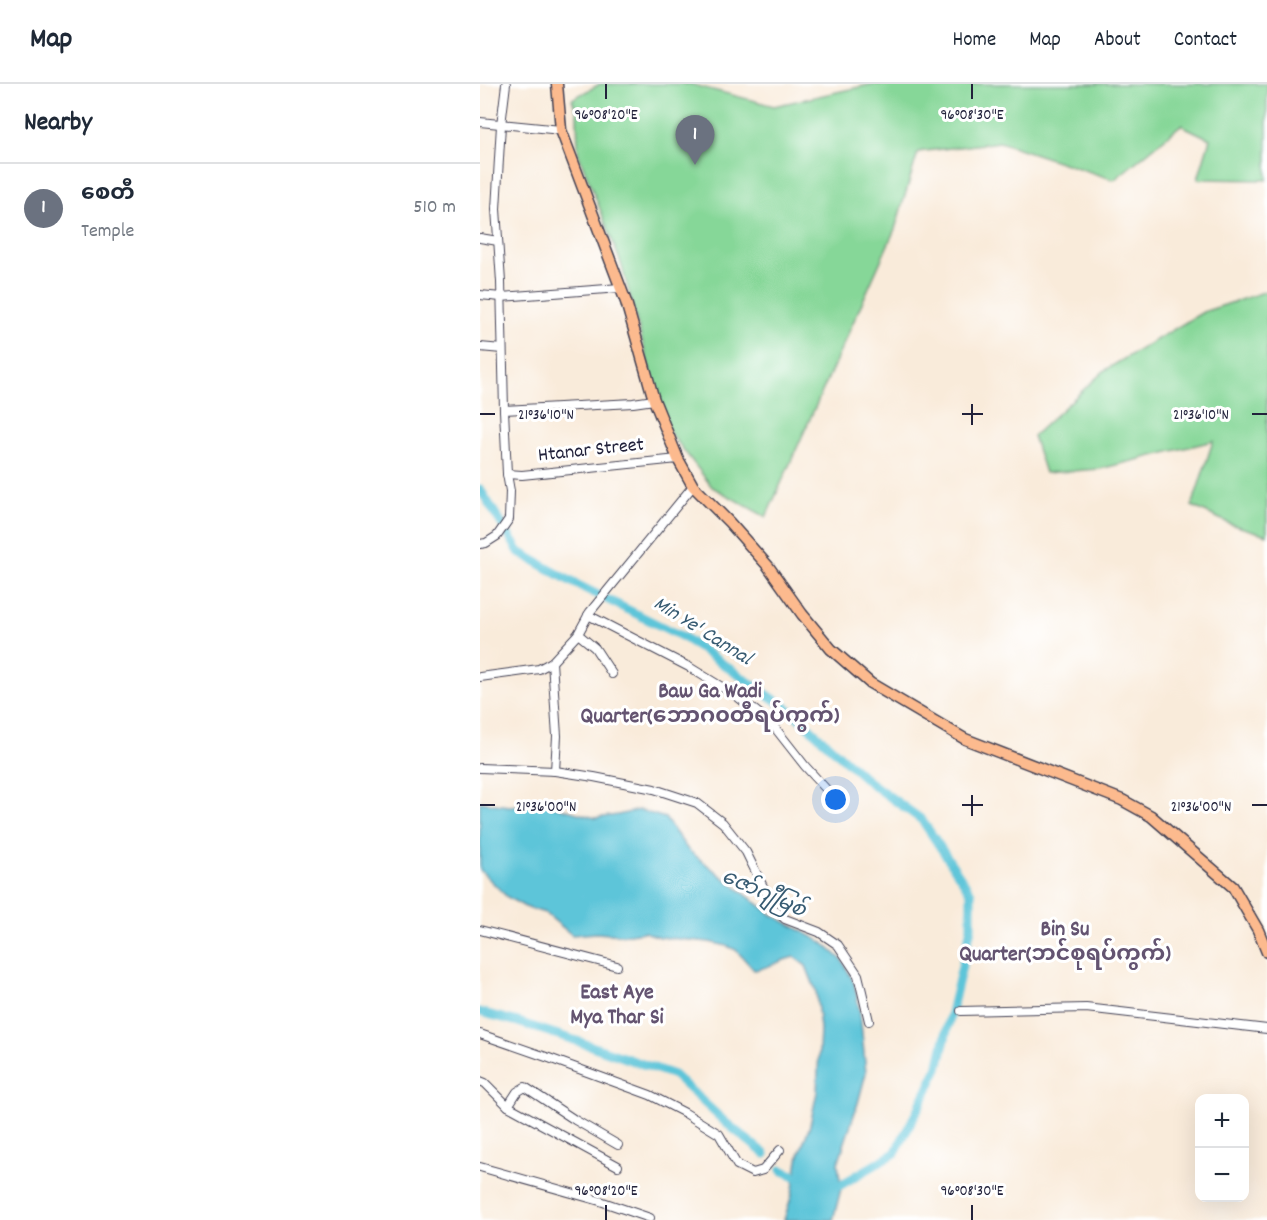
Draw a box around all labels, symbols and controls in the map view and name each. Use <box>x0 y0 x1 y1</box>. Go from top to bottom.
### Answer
text: Map <box>30 21 72 61</box>
text: Home <box>952 26 996 56</box>
text: Map <box>1029 26 1061 56</box>
text: About <box>1094 26 1141 56</box>
text: Contact <box>1174 26 1237 56</box>
text: Nearby <box>24 105 92 142</box>
text: 96°08'20"E <box>574 105 638 127</box>
text: 96°08'30"E <box>940 105 1004 127</box>
pin: 1 <box>676 116 714 165</box>
text: စေတီ <box>81 179 135 210</box>
text: 1 <box>41 194 46 222</box>
text: 510 m <box>413 194 456 222</box>
text: Temple <box>81 218 134 246</box>
text: 21°36'10"N <box>518 405 574 427</box>
text: 21°36'10"N <box>1173 405 1229 427</box>
street label: Htanar Street <box>537 432 645 470</box>
water label: Min Ye' Cannal <box>647 590 759 675</box>
district label: Baw Ga Wadi Quarter(ဘောဂ၀တီရပ်ကွက်) <box>581 677 840 733</box>
your location <box>821 785 850 814</box>
text: 21°36'00"N <box>516 797 576 819</box>
text: 21°36'00"N <box>1171 797 1231 819</box>
water label: ဇော်ဂျီမြစ် <box>716 860 812 927</box>
district label: Bin Su Quarter(ဘင်စုရပ်ကွက်) <box>959 915 1171 971</box>
district label: East Aye Mya Thar Si <box>570 978 664 1034</box>
map controls <box>1195 1094 1249 1202</box>
button: + <box>1195 1094 1249 1148</box>
button: − <box>1195 1148 1249 1202</box>
text: 96°08'20"E <box>574 1181 638 1203</box>
text: 96°08'30"E <box>940 1181 1004 1203</box>

